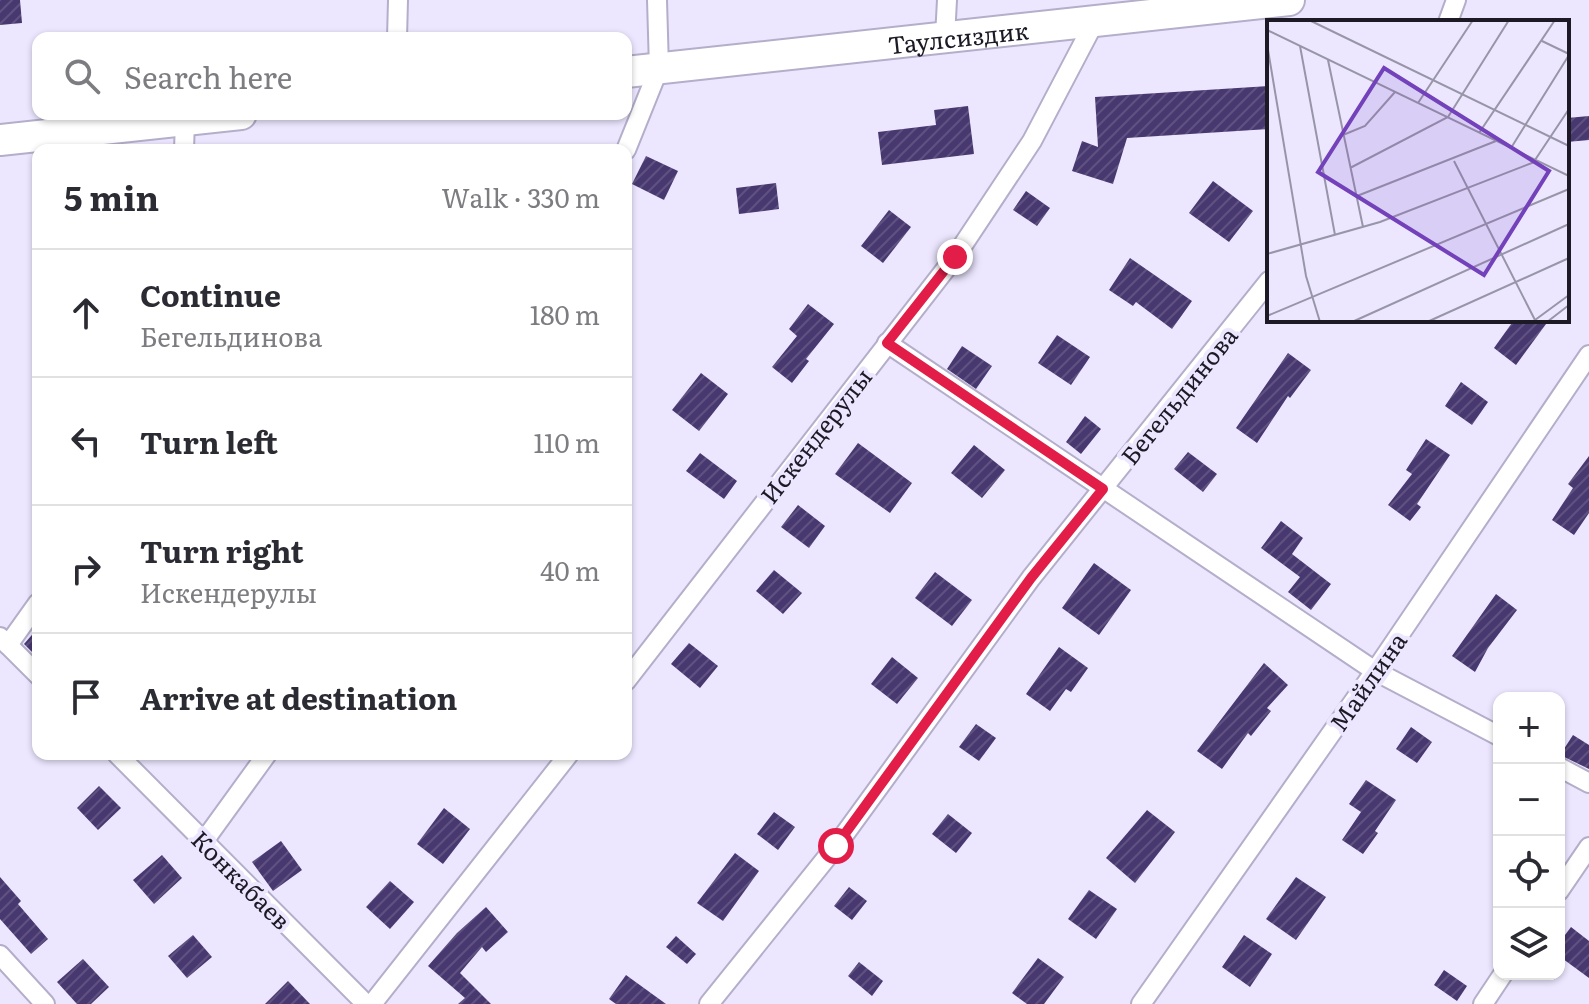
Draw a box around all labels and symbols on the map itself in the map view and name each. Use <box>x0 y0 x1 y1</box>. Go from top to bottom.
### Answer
street label: Таулсиздик <box>886 11 1030 61</box>
inset map <box>1267 20 1569 322</box>
route end <box>937 239 973 275</box>
street label: Бегельдинова <box>1111 319 1245 471</box>
street label: Искендерулы <box>751 360 879 510</box>
street label: Майлина <box>1320 624 1414 738</box>
street label: Конкабаев <box>185 822 299 936</box>
route start <box>818 828 854 864</box>

